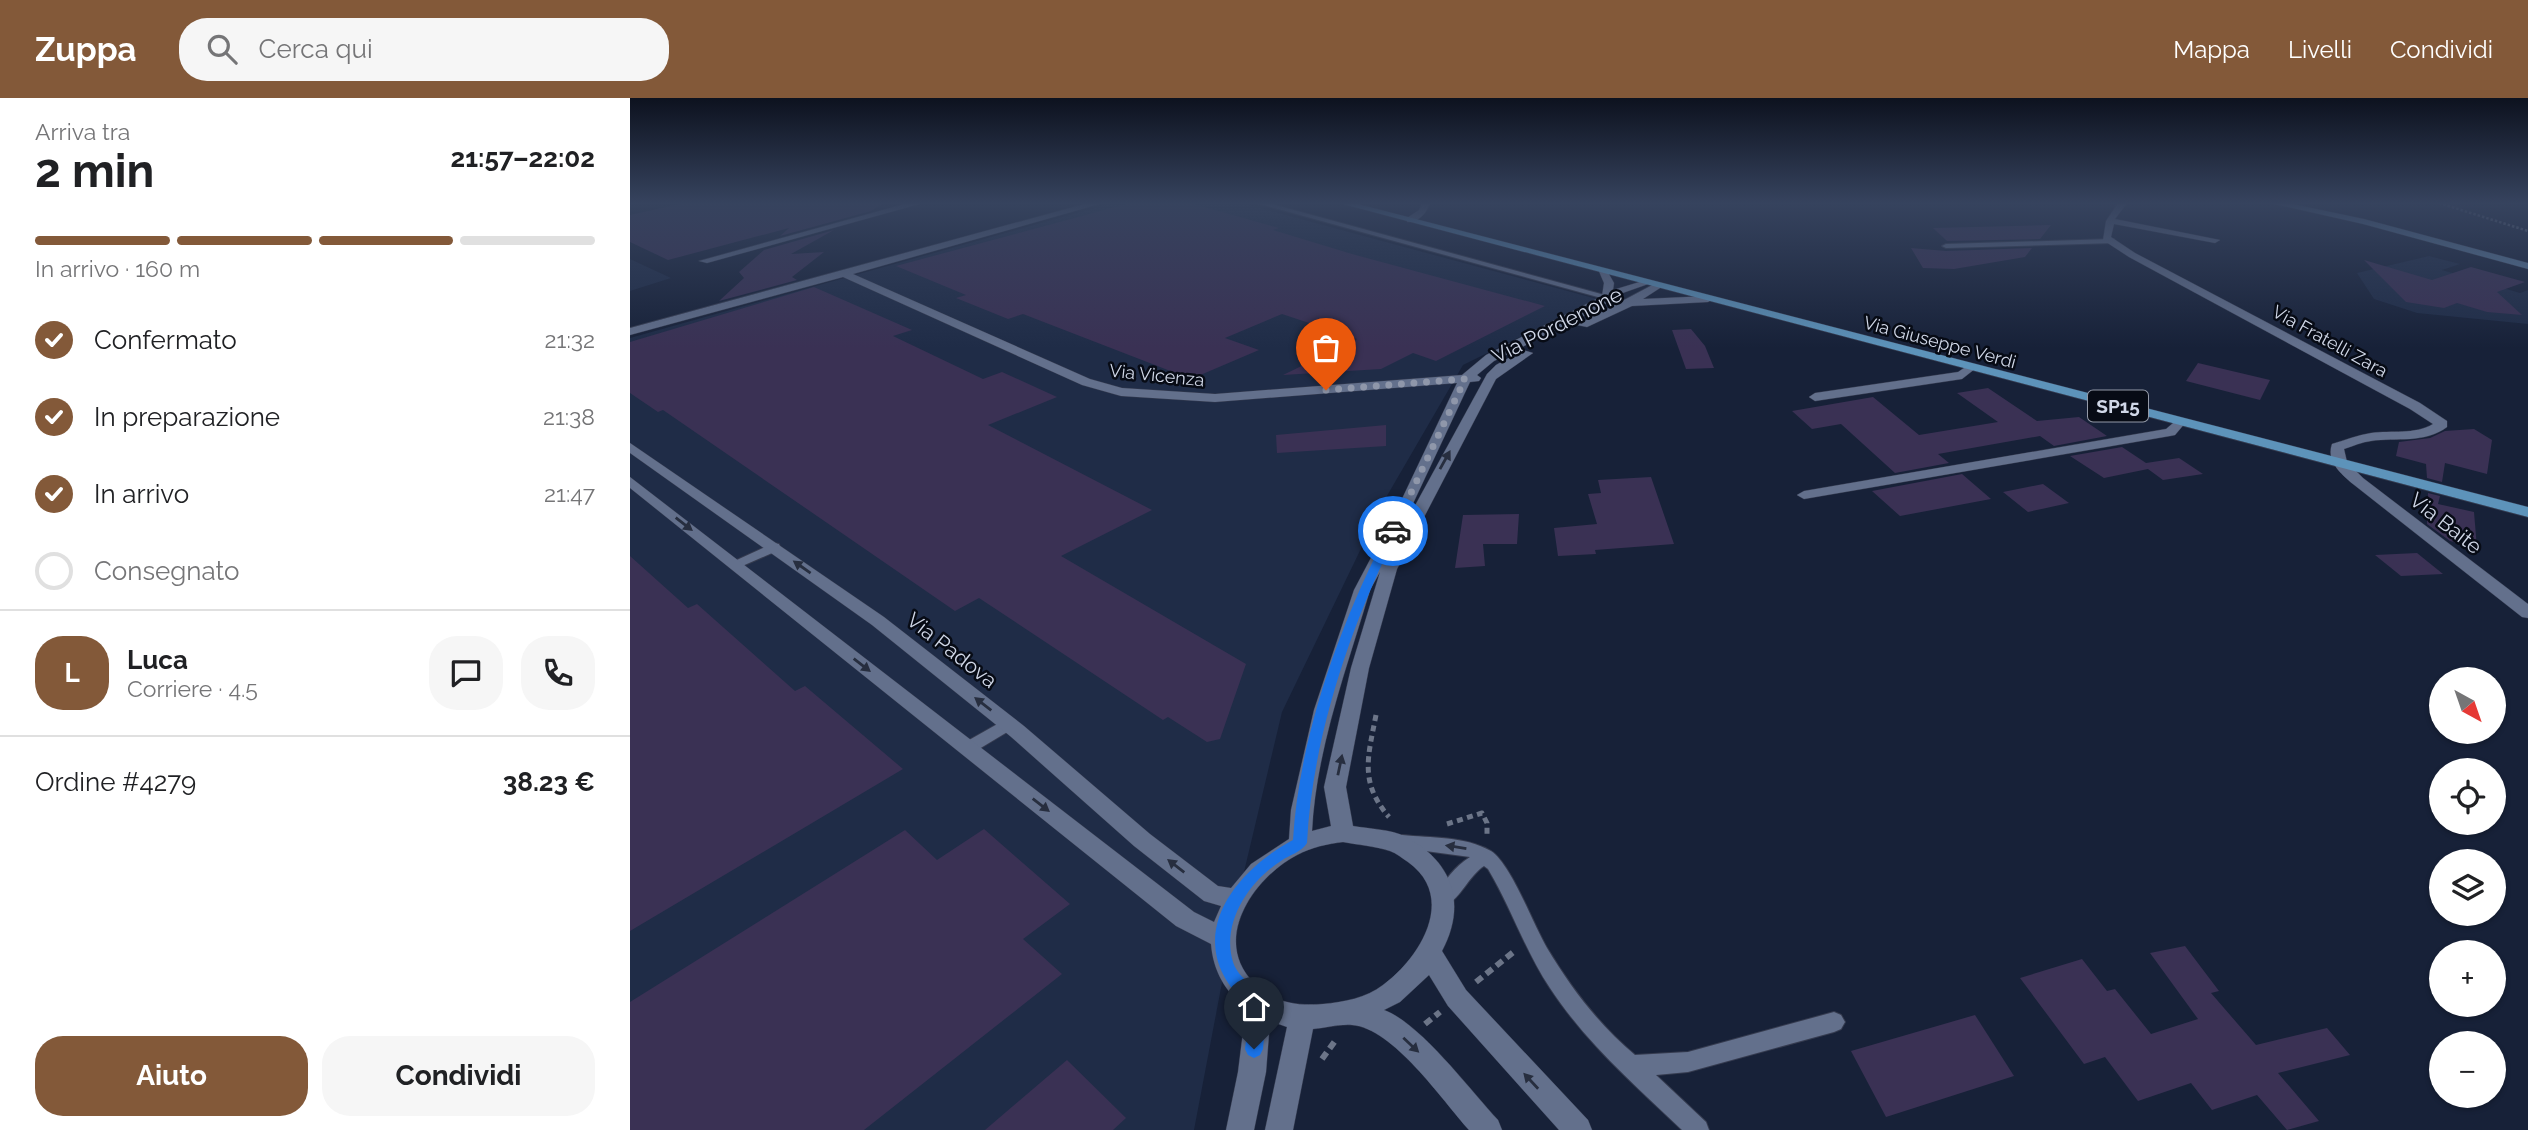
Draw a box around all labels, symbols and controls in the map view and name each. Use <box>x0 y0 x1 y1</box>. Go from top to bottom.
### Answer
search box <box>179 18 669 81</box>
text: Zuppa <box>35 30 137 69</box>
icon: search <box>203 30 241 68</box>
text: Cerca qui <box>259 34 373 64</box>
text: Mappa <box>2173 35 2250 64</box>
text: Livelli <box>2288 35 2352 64</box>
text: Condividi <box>2390 35 2493 64</box>
text: Arriva tra <box>35 118 130 145</box>
text: 21:57–22:02 <box>451 143 595 173</box>
text: 2 min <box>35 144 154 198</box>
text: In arrivo · 160 m <box>35 255 200 282</box>
street label: Via Pordenone <box>1488 281 1626 369</box>
street label: Via Fratelli Zara <box>2269 301 2391 381</box>
street label: Via Giuseppe Verdi <box>1862 312 2018 372</box>
pin <box>1296 318 1356 390</box>
icon: check <box>35 321 73 359</box>
text: Confermato <box>94 325 237 355</box>
text: 21:32 <box>545 326 595 353</box>
icon: bag <box>1307 329 1345 367</box>
street label: Via Vicenza <box>1108 360 1206 390</box>
road number: SP15 <box>2088 390 2148 422</box>
icon: check <box>35 398 73 436</box>
text: In preparazione <box>94 402 280 432</box>
text: 21:38 <box>543 403 595 430</box>
one-way arrow <box>1440 450 1451 470</box>
icon: check <box>35 475 73 513</box>
text: In arrivo <box>94 479 189 509</box>
text: 21:47 <box>544 480 595 507</box>
street label: Via Baite <box>2405 487 2487 559</box>
courier <box>1358 496 1428 566</box>
icon: car <box>1374 512 1412 550</box>
one-way arrow <box>674 516 692 531</box>
text: Consegnato <box>94 556 240 586</box>
one-way arrow <box>793 560 811 574</box>
street label: Via Padova <box>902 607 1002 693</box>
button: chat <box>429 636 503 710</box>
button: phone <box>521 636 595 710</box>
text: Luca <box>127 645 188 675</box>
one-way arrow <box>853 657 871 672</box>
text: L <box>64 658 80 688</box>
north arrow <box>2429 667 2506 744</box>
map controls <box>2429 667 2506 1108</box>
text: Corriere · 4.5 <box>127 675 258 702</box>
one-way arrow <box>975 697 993 712</box>
one-way arrow <box>1334 754 1345 776</box>
button: locate <box>2429 758 2506 835</box>
text: Ordine #4279 <box>35 767 196 797</box>
text: 38.23 € <box>503 767 595 797</box>
one-way arrow <box>1031 798 1049 813</box>
one-way arrow <box>1445 841 1467 852</box>
button: layers <box>2429 849 2506 926</box>
one-way arrow <box>1168 859 1186 874</box>
button: + <box>2429 940 2506 1017</box>
pin <box>1224 977 1284 1049</box>
icon: home <box>1235 988 1273 1026</box>
button: − <box>2429 1031 2506 1108</box>
button: Aiuto <box>35 1036 308 1116</box>
button: Condividi <box>322 1036 595 1116</box>
one-way arrow <box>1402 1037 1420 1053</box>
one-way arrow <box>1523 1072 1539 1090</box>

